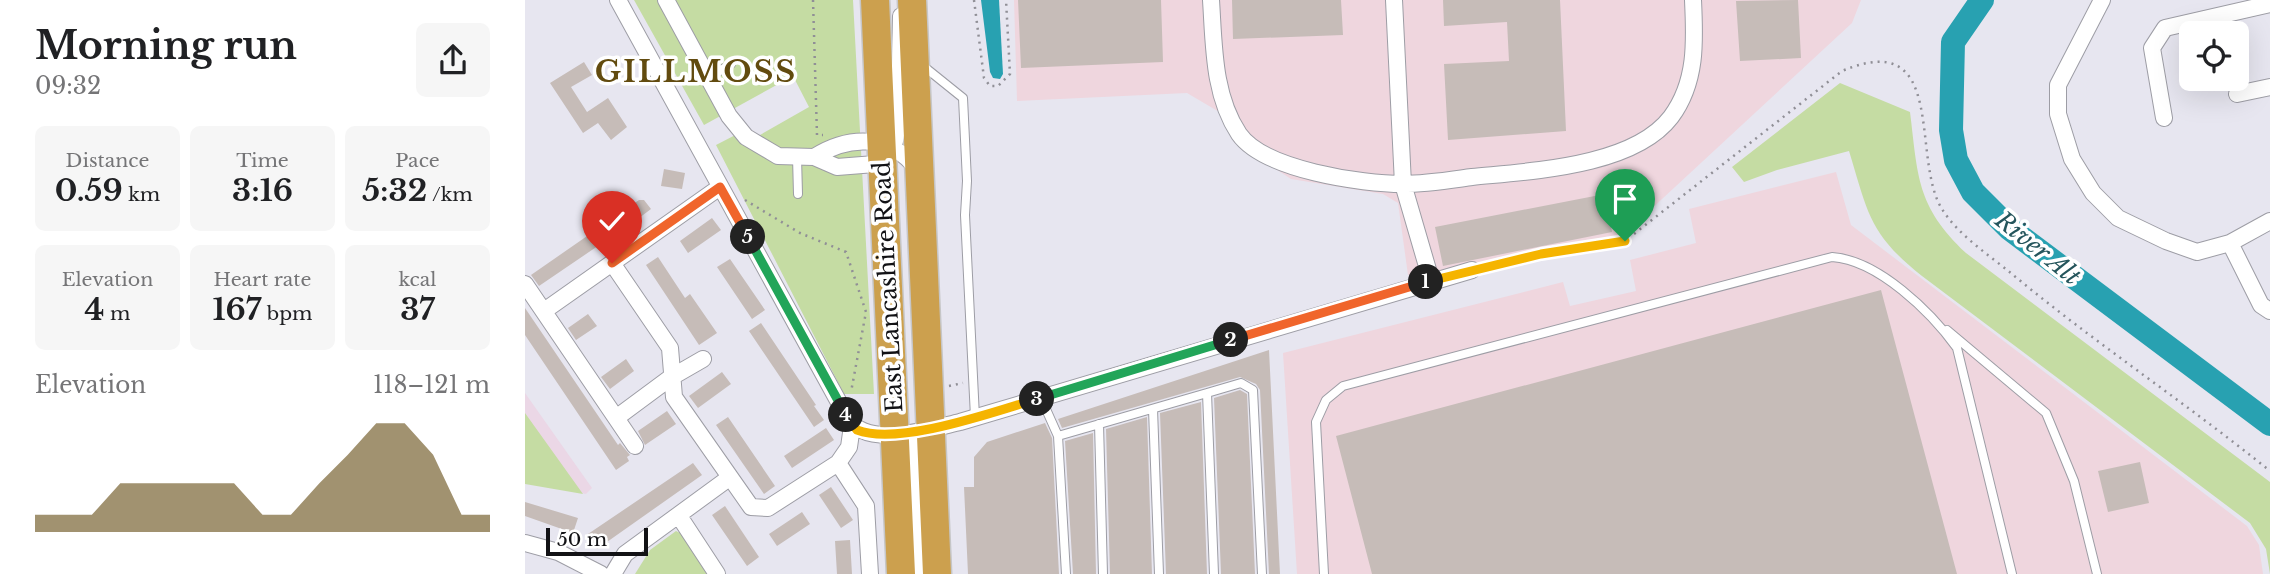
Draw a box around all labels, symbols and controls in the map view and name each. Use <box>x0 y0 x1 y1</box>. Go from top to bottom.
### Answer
map controls <box>2179 21 2249 91</box>
button: locate <box>2179 21 2249 91</box>
text: Morning run <box>35 22 297 69</box>
button: share <box>416 23 490 97</box>
district label: GILLMOSS <box>595 53 797 90</box>
text: 09:32 <box>35 72 101 100</box>
text: Distance <box>66 149 149 172</box>
text: Time <box>236 149 289 172</box>
text: Pace <box>395 149 440 172</box>
street label: East Lancashire Road <box>867 161 909 413</box>
pin <box>1595 169 1655 241</box>
text: 0.59 <box>55 172 123 209</box>
text: 3:16 <box>232 172 293 209</box>
text: 5:32 <box>362 172 427 209</box>
icon: arrive <box>1606 180 1644 218</box>
text: km <box>123 183 160 206</box>
text: /km <box>427 183 473 206</box>
pin <box>582 191 642 263</box>
icon: check <box>593 202 631 240</box>
water label: River Alt <box>1989 204 2086 291</box>
pin: 5 <box>731 219 766 254</box>
text: 5 <box>742 225 753 248</box>
pin: 1 <box>1409 264 1443 300</box>
text: Elevation <box>62 268 153 291</box>
text: Heart rate <box>214 268 311 291</box>
text: kcal <box>399 268 436 291</box>
text: 1 <box>1421 270 1430 293</box>
text: 4 <box>85 291 105 328</box>
text: 167 <box>213 291 261 328</box>
text: 37 <box>400 291 435 328</box>
text: m <box>105 302 130 325</box>
text: bpm <box>261 302 312 325</box>
pin: 2 <box>1213 322 1249 358</box>
text: 2 <box>1224 328 1237 351</box>
text: Elevation <box>35 371 146 399</box>
text: 118–121 m <box>373 371 490 399</box>
pin: 3 <box>1019 382 1055 416</box>
text: 3 <box>1030 387 1043 410</box>
pin: 4 <box>829 398 863 432</box>
text: 4 <box>839 403 852 426</box>
scale bar <box>546 525 647 557</box>
text: 50 m <box>557 528 607 551</box>

